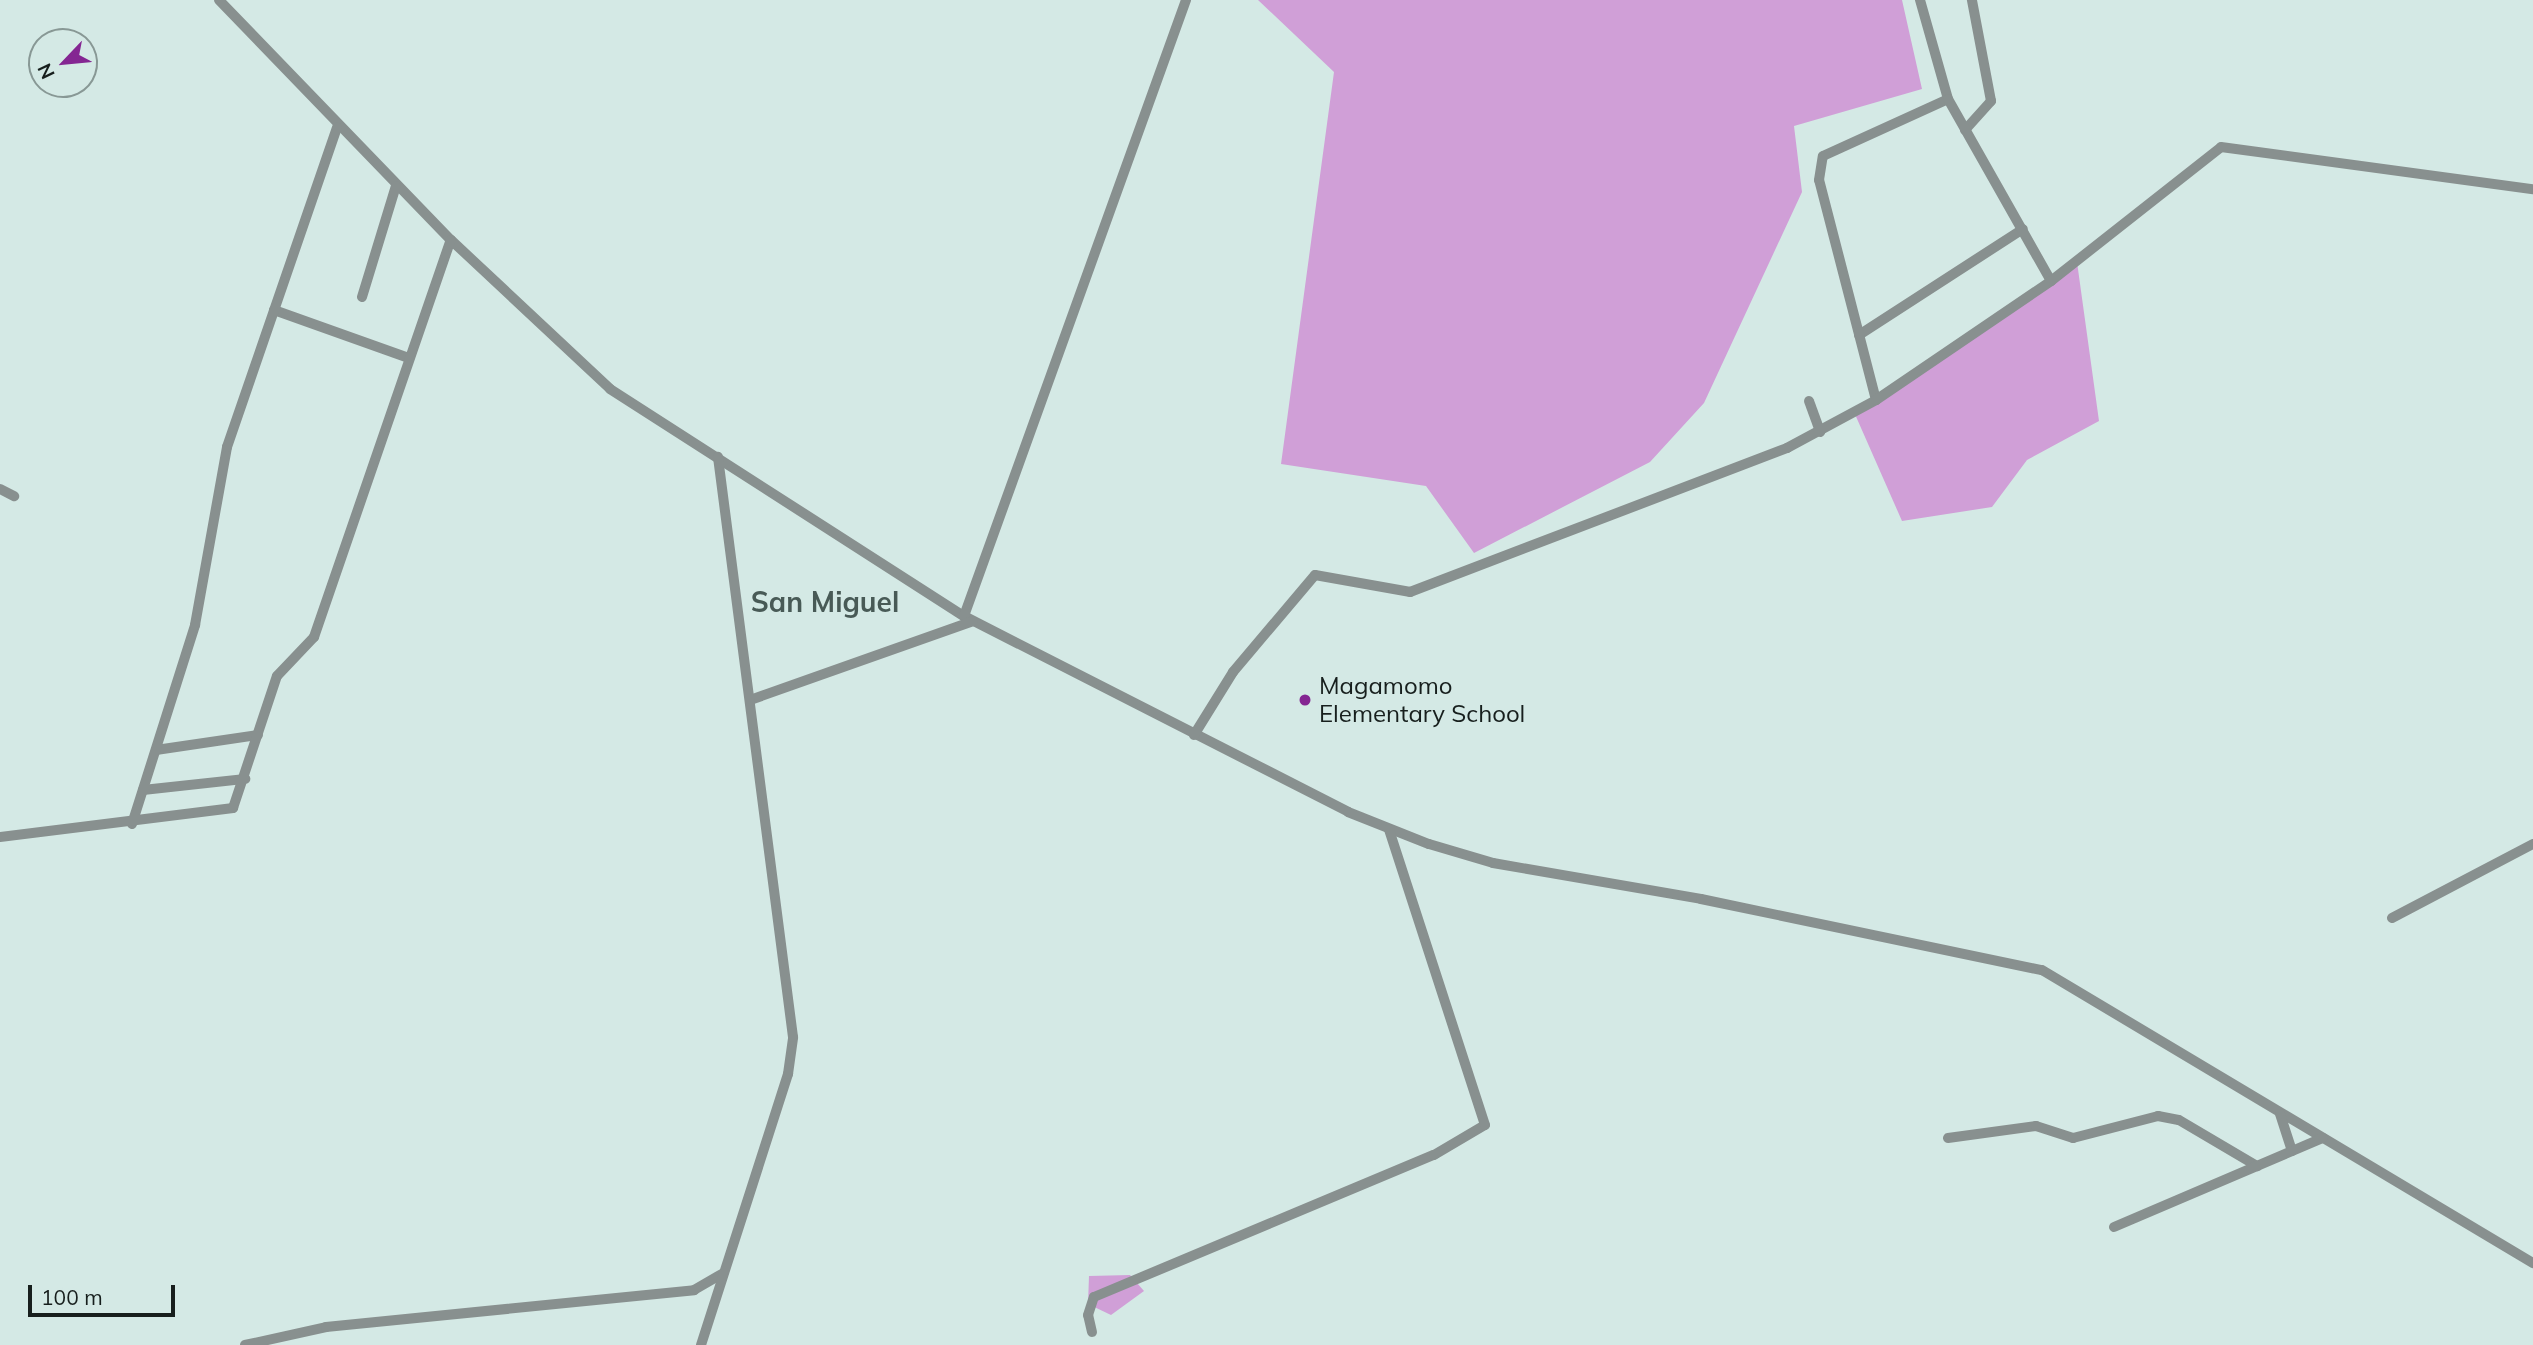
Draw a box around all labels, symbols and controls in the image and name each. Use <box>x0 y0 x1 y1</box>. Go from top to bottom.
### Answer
north arrow <box>28 28 98 98</box>
text: N <box>32 60 60 83</box>
district label: San Miguel <box>751 585 899 619</box>
place label: Magamomo Elementary School <box>1319 672 1525 728</box>
marker: Magamomo Elementary School <box>1297 692 1313 708</box>
scale bar <box>32 1272 178 1316</box>
text: 100 m <box>41 1284 103 1310</box>

